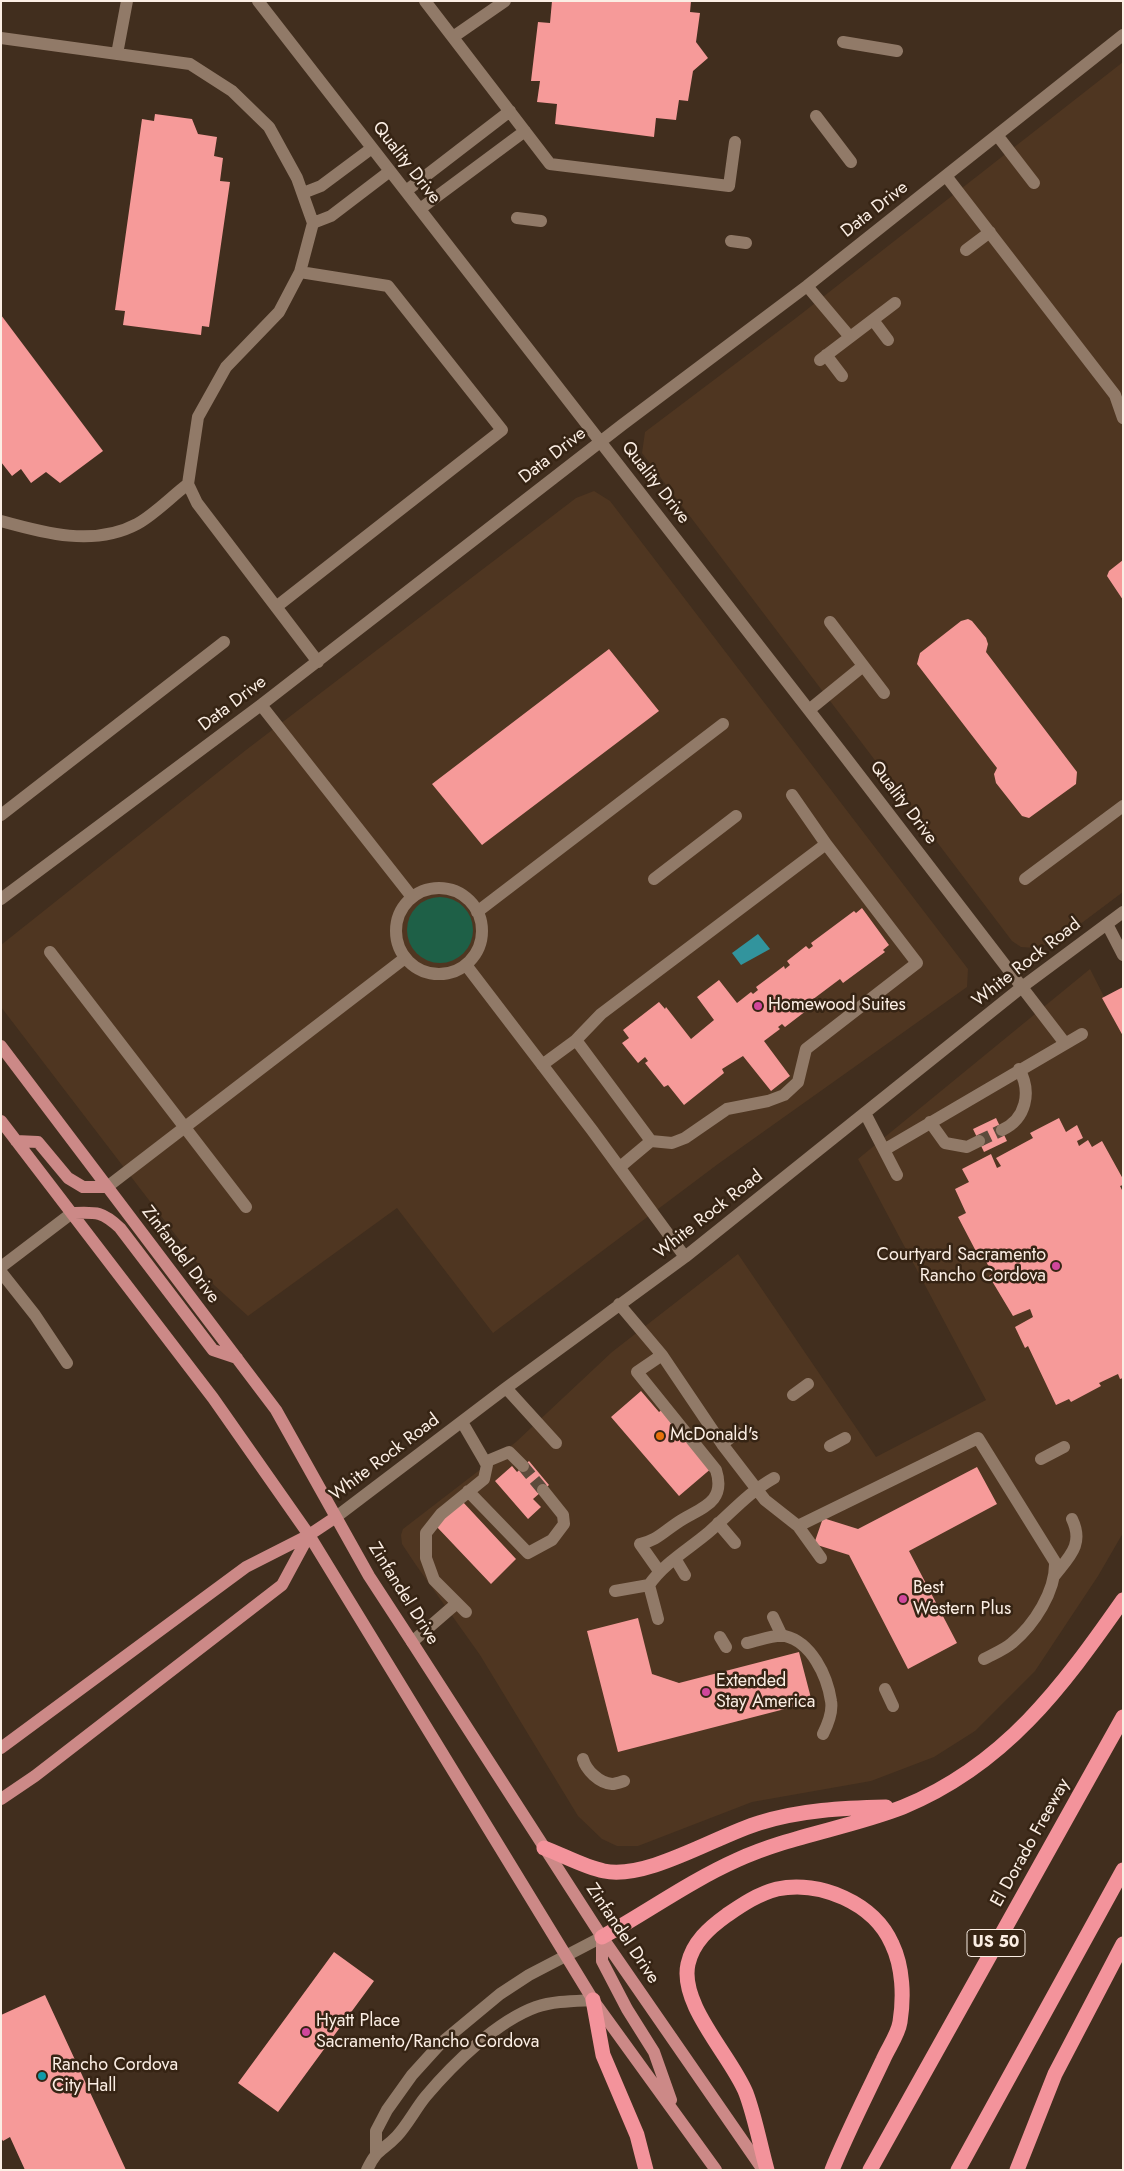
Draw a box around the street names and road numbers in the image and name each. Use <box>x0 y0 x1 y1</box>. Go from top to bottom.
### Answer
street label: Quality Drive <box>367 117 445 209</box>
street label: Data Drive <box>837 177 913 243</box>
street label: Data Drive <box>515 423 591 489</box>
street label: Quality Drive <box>616 437 694 529</box>
street label: Data Drive <box>195 672 271 736</box>
street label: Quality Drive <box>865 757 941 849</box>
street label: White Rock Road <box>969 914 1085 1012</box>
street label: White Rock Road <box>651 1166 767 1264</box>
street label: Zinfandel Drive <box>136 1202 224 1308</box>
street label: White Rock Road <box>326 1410 444 1506</box>
street label: Zinfandel Drive <box>363 1539 443 1649</box>
street label: El Dorado Freeway <box>987 1775 1075 1911</box>
street label: Zinfandel Drive <box>581 1880 663 1988</box>
road number: US 50 <box>967 1930 1025 1956</box>

